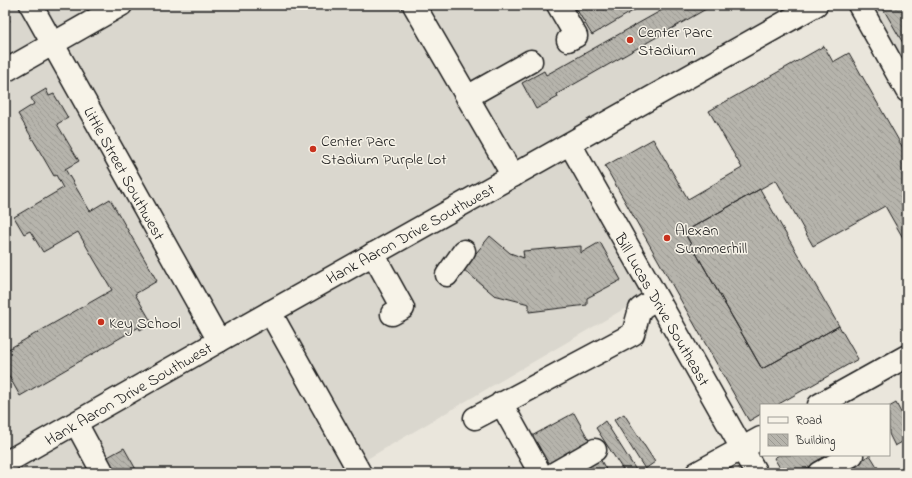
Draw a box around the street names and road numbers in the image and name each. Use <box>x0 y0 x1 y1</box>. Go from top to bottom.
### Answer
street label: Little Street Southwest <box>76 103 170 246</box>
street label: Hank Aaron Drive Southwest <box>322 178 500 291</box>
street label: Bill Lucas Drive Southeast <box>607 228 715 392</box>
street label: Hank Aaron Drive Southwest <box>41 337 218 453</box>

